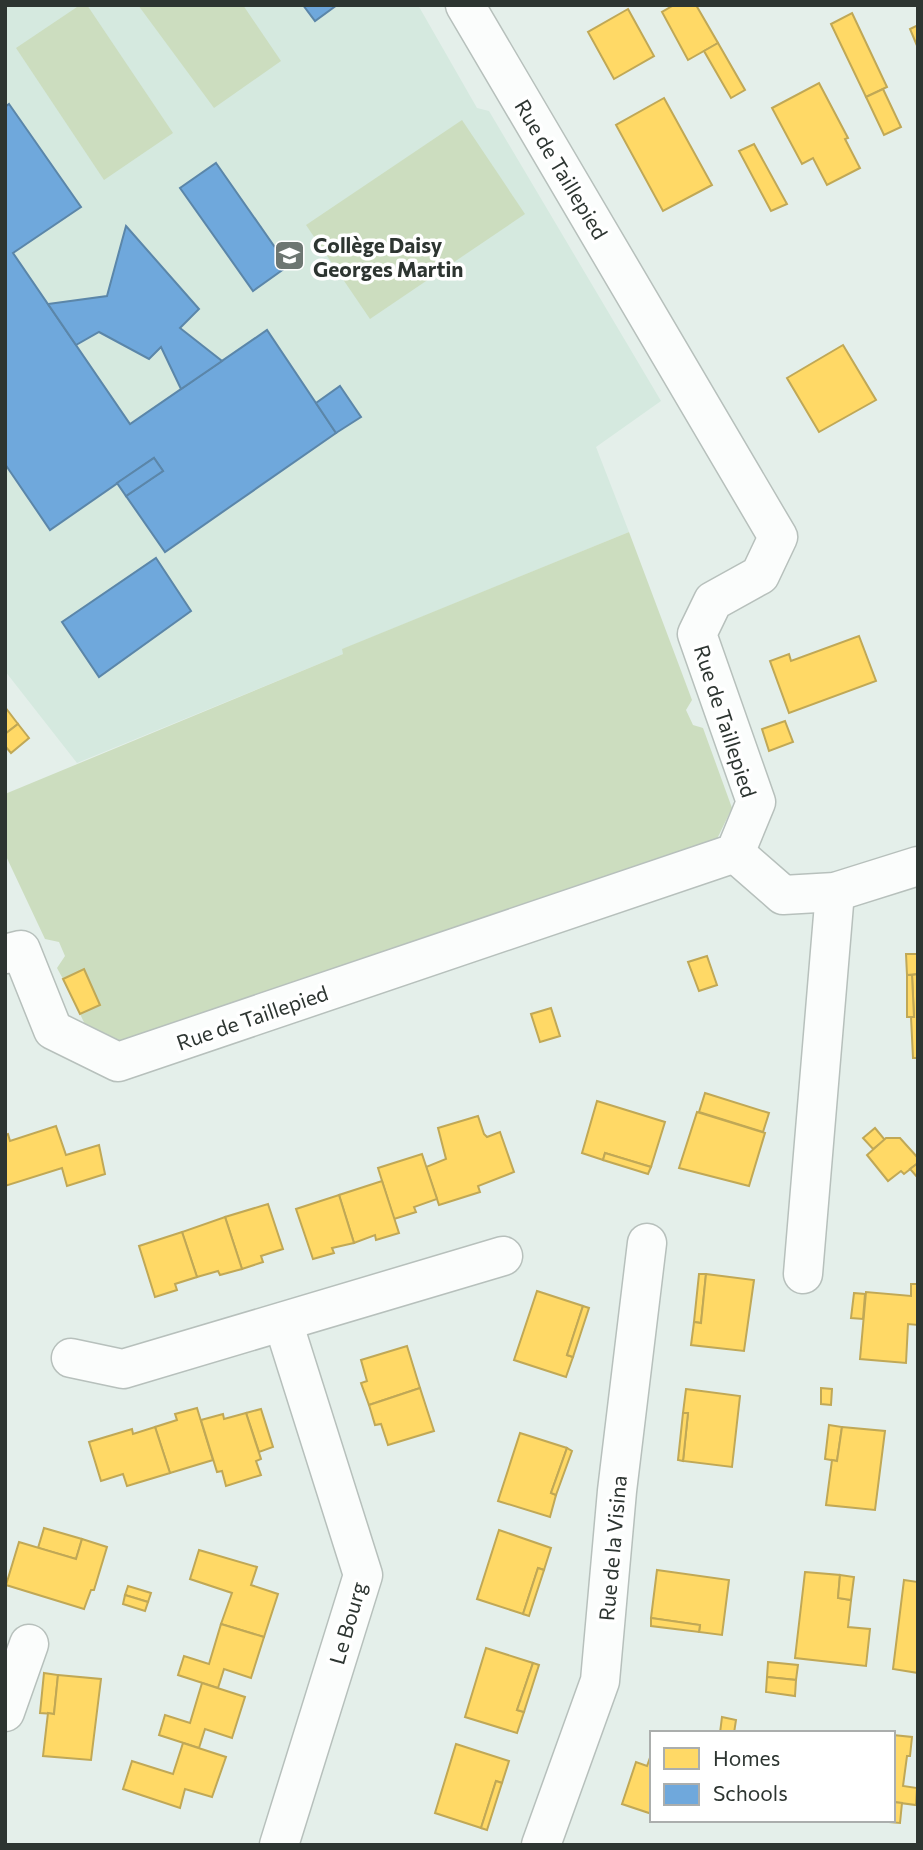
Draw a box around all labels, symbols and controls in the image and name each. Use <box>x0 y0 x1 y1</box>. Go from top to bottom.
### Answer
street label: Rue de Taillepied <box>510 94 614 244</box>
place label: Collège Daisy Georges Martin <box>313 232 463 281</box>
school or university icon: Collège Daisy Georges Martin <box>273 239 307 273</box>
street label: Rue de Taillepied <box>690 642 762 800</box>
street label: Rue de Taillepied <box>173 979 331 1055</box>
street label: Rue de la Visina <box>593 1474 631 1622</box>
street label: Le Bourg <box>323 1579 371 1667</box>
legend <box>650 1731 895 1822</box>
text: Homes <box>713 1745 780 1770</box>
text: Schools <box>713 1780 788 1805</box>

